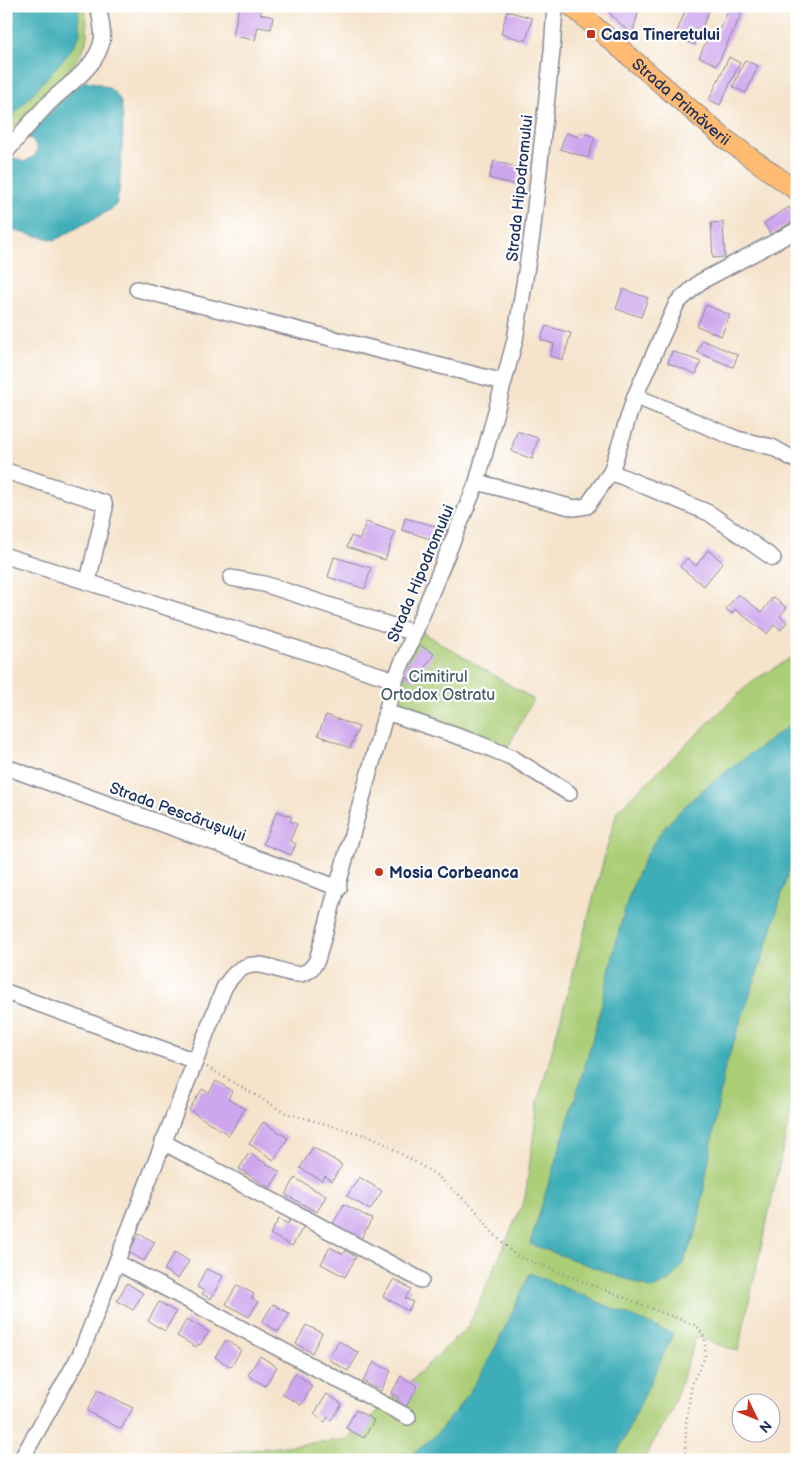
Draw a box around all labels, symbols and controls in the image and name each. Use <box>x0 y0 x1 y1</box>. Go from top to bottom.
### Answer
place label: Casa Tineretului <box>601 26 720 45</box>
marker: Casa Tineretului <box>585 28 597 40</box>
street label: Strada Primăverii <box>627 55 733 150</box>
street label: Strada Hipodromului <box>503 114 538 262</box>
street label: Strada Hipodromului <box>384 502 459 645</box>
park label: Cimitirul Ortodox Ostratu <box>381 668 495 705</box>
street label: Strada Pescărușului <box>107 779 248 846</box>
place label: Mosia Corbeanca <box>389 864 519 883</box>
marker: Mosia Corbeanca <box>373 866 385 878</box>
north arrow <box>730 1394 780 1444</box>
text: N <box>755 1417 775 1436</box>

